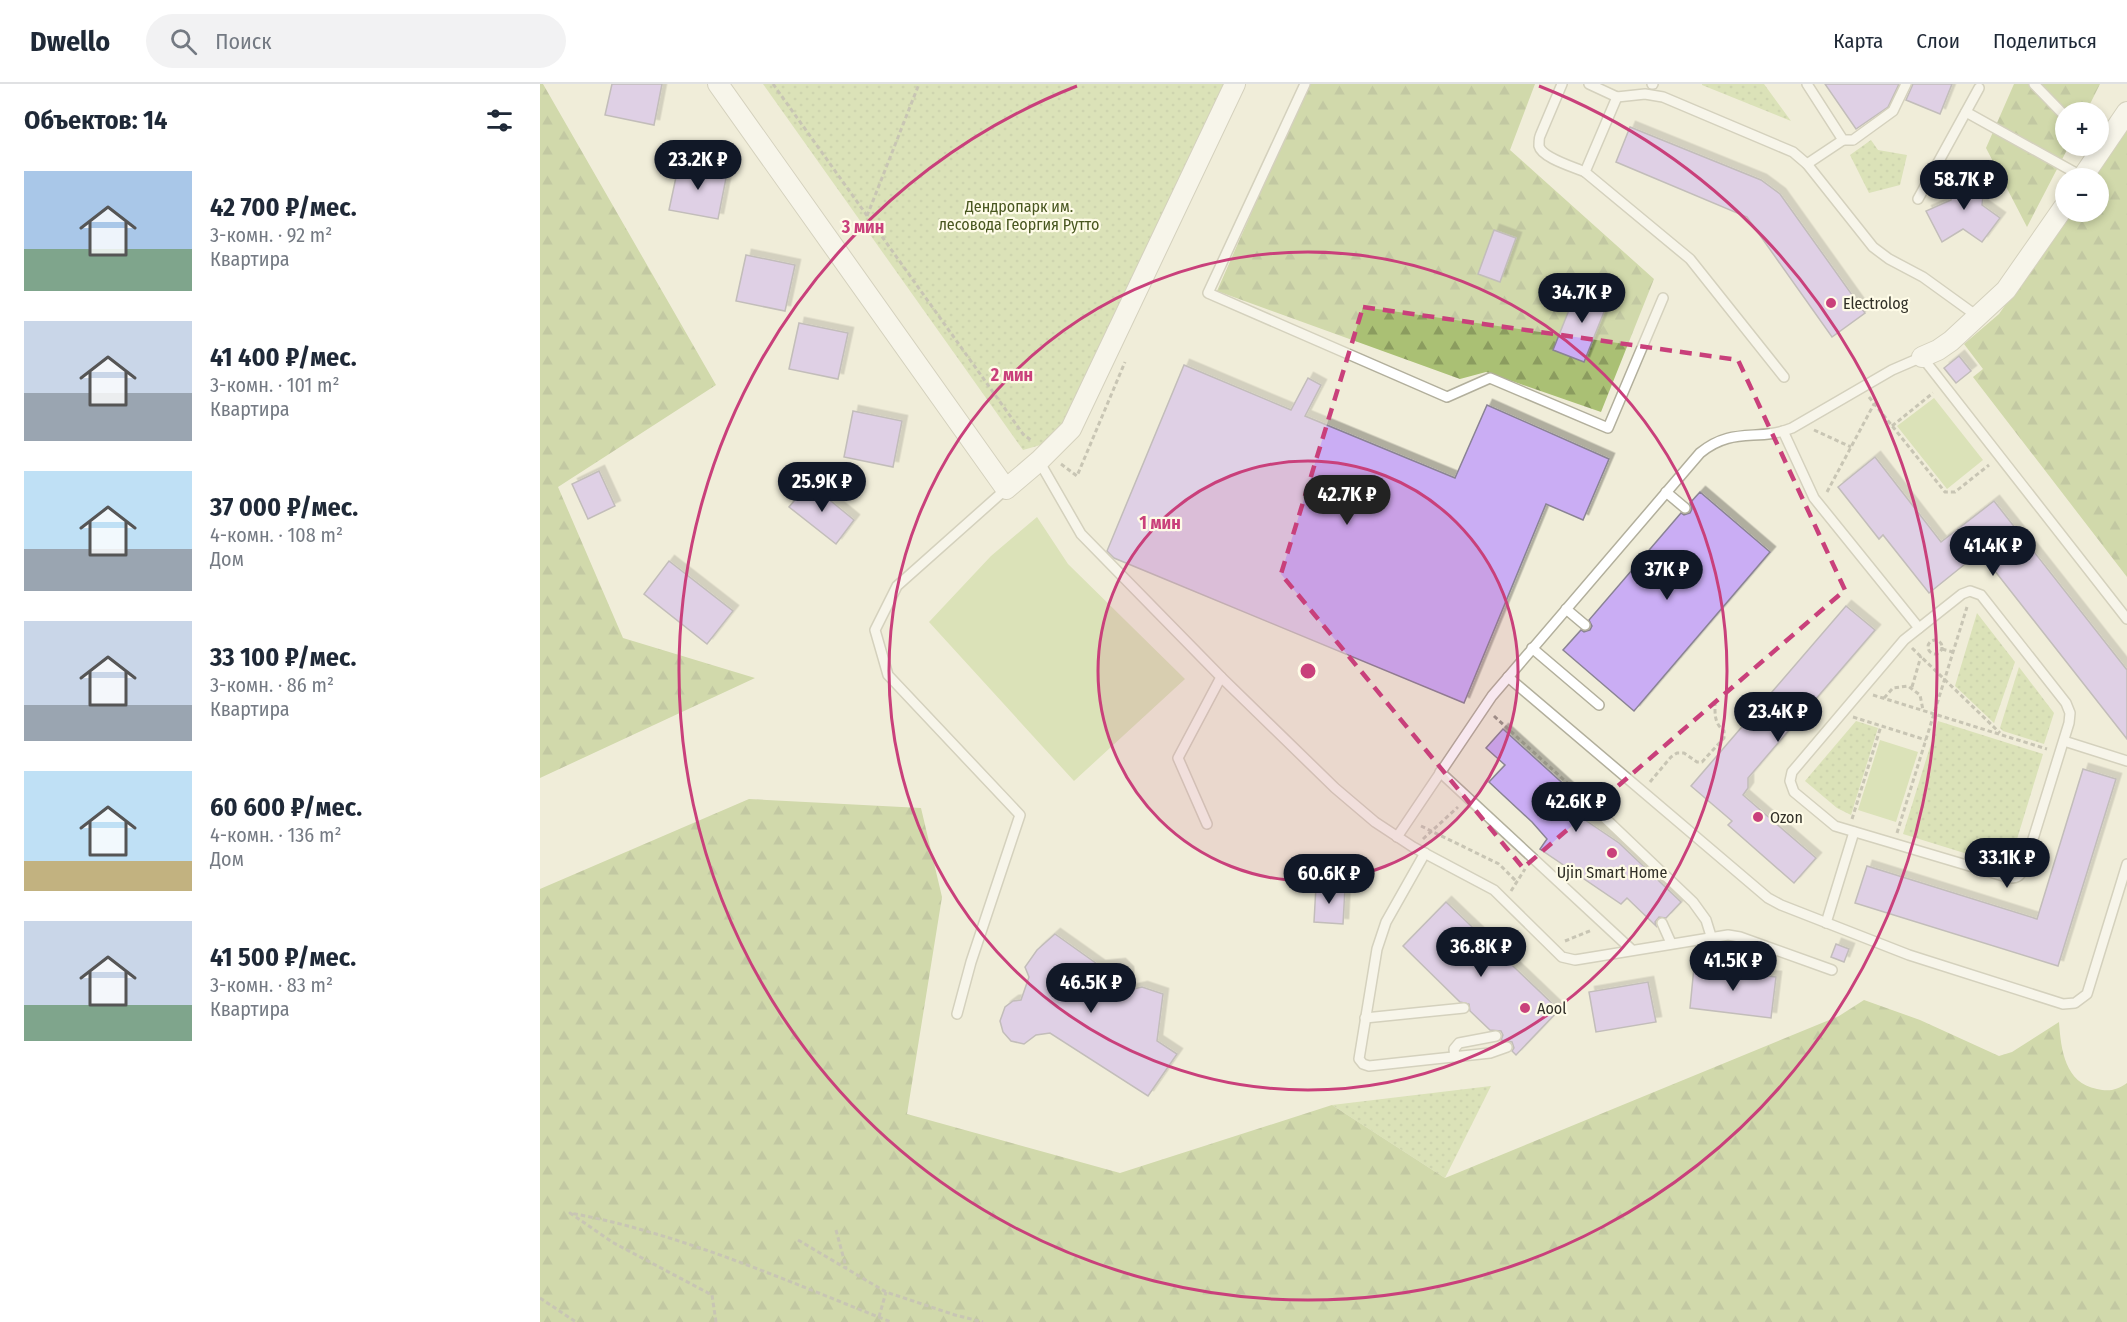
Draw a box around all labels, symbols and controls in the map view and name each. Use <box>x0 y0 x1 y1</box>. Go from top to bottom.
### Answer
search box <box>146 14 566 68</box>
text: Dwello <box>30 25 110 58</box>
icon: search <box>167 25 200 58</box>
text: Поиск <box>215 28 272 55</box>
text: Карта <box>1833 28 1883 54</box>
text: Слои <box>1916 28 1960 54</box>
text: Поделиться <box>1993 28 2097 54</box>
map controls <box>2055 102 2109 222</box>
button: + <box>2055 102 2109 156</box>
icon: filters <box>483 104 516 137</box>
text: Объектов: 14 <box>24 105 167 136</box>
pin: 23.2K ₽ <box>643 140 753 191</box>
text: 23.2K ₽ <box>668 147 728 171</box>
pin: 58.7K ₽ <box>1909 160 2019 211</box>
text: 58.7K ₽ <box>1934 167 1994 191</box>
button: − <box>2055 168 2109 222</box>
text: 42 700 ₽/мес. <box>210 192 357 223</box>
icon: home <box>72 195 144 267</box>
park label: Дендропарк им. лесовода Георгия Рутто <box>939 197 1099 234</box>
text: 3 мин <box>841 216 884 238</box>
text: 3-комн. · 92 m² <box>210 223 332 247</box>
text: Квартира <box>210 247 290 271</box>
pin: 34.7K ₽ <box>1527 273 1637 324</box>
text: 34.7K ₽ <box>1552 280 1612 304</box>
place label: Electrolog <box>1843 294 1909 313</box>
marker: Electrolog <box>1824 296 1838 310</box>
text: 41 400 ₽/мес. <box>210 342 357 373</box>
icon: home <box>72 345 144 417</box>
text: 2 мин <box>990 364 1033 386</box>
text: 3-комн. · 101 m² <box>210 373 340 397</box>
text: Квартира <box>210 397 290 421</box>
pin: 25.9K ₽ <box>767 462 877 513</box>
text: 25.9K ₽ <box>792 469 852 493</box>
pin: 42.7K ₽ <box>1292 475 1402 526</box>
text: 42.7K ₽ <box>1317 482 1377 506</box>
text: 37 000 ₽/мес. <box>210 492 358 523</box>
icon: home <box>72 495 144 567</box>
text: 1 мин <box>1139 512 1181 534</box>
text: 4-комн. · 108 m² <box>210 523 343 547</box>
pin: 41.4K ₽ <box>1938 526 2048 577</box>
text: 41.4K ₽ <box>1964 533 2022 557</box>
text: Дом <box>210 547 244 571</box>
pin: 37K ₽ <box>1625 550 1709 601</box>
text: 37K ₽ <box>1645 557 1689 581</box>
text: 33 100 ₽/мес. <box>210 642 356 673</box>
icon: home <box>72 645 144 717</box>
centre of rings <box>1298 661 1318 681</box>
text: 3-комн. · 86 m² <box>210 673 334 697</box>
pin: 23.4K ₽ <box>1723 692 1833 743</box>
text: Квартира <box>210 697 290 721</box>
text: 23.4K ₽ <box>1748 699 1808 723</box>
pin: 42.6K ₽ <box>1521 782 1631 833</box>
text: 42.6K ₽ <box>1546 789 1606 813</box>
text: 60 600 ₽/мес. <box>210 792 362 823</box>
icon: home <box>72 795 144 867</box>
place label: Ozon <box>1770 808 1803 827</box>
marker: Ozon <box>1751 810 1765 824</box>
text: 4-комн. · 136 m² <box>210 823 341 847</box>
pin: 33.1K ₽ <box>1952 838 2062 889</box>
text: 33.1K ₽ <box>1979 845 2035 869</box>
marker: Ujin Smart Home <box>1605 846 1619 860</box>
text: Дом <box>210 847 244 871</box>
pin: 60.6K ₽ <box>1274 854 1384 905</box>
text: 60.6K ₽ <box>1298 861 1360 885</box>
place label: Ujin Smart Home <box>1557 863 1667 882</box>
pin: 36.8K ₽ <box>1426 927 1536 978</box>
text: 36.8K ₽ <box>1450 934 1512 958</box>
pin: 41.5K ₽ <box>1678 941 1788 992</box>
text: 41 500 ₽/мес. <box>210 942 356 973</box>
icon: home <box>72 945 144 1017</box>
text: 41.5K ₽ <box>1704 948 1762 972</box>
pin: 46.5K ₽ <box>1036 963 1146 1014</box>
text: 46.5K ₽ <box>1060 970 1122 994</box>
text: 3-комн. · 83 m² <box>210 973 333 997</box>
text: Квартира <box>210 997 290 1021</box>
place label: Aool <box>1537 999 1566 1018</box>
marker: Aool <box>1518 1001 1532 1015</box>

